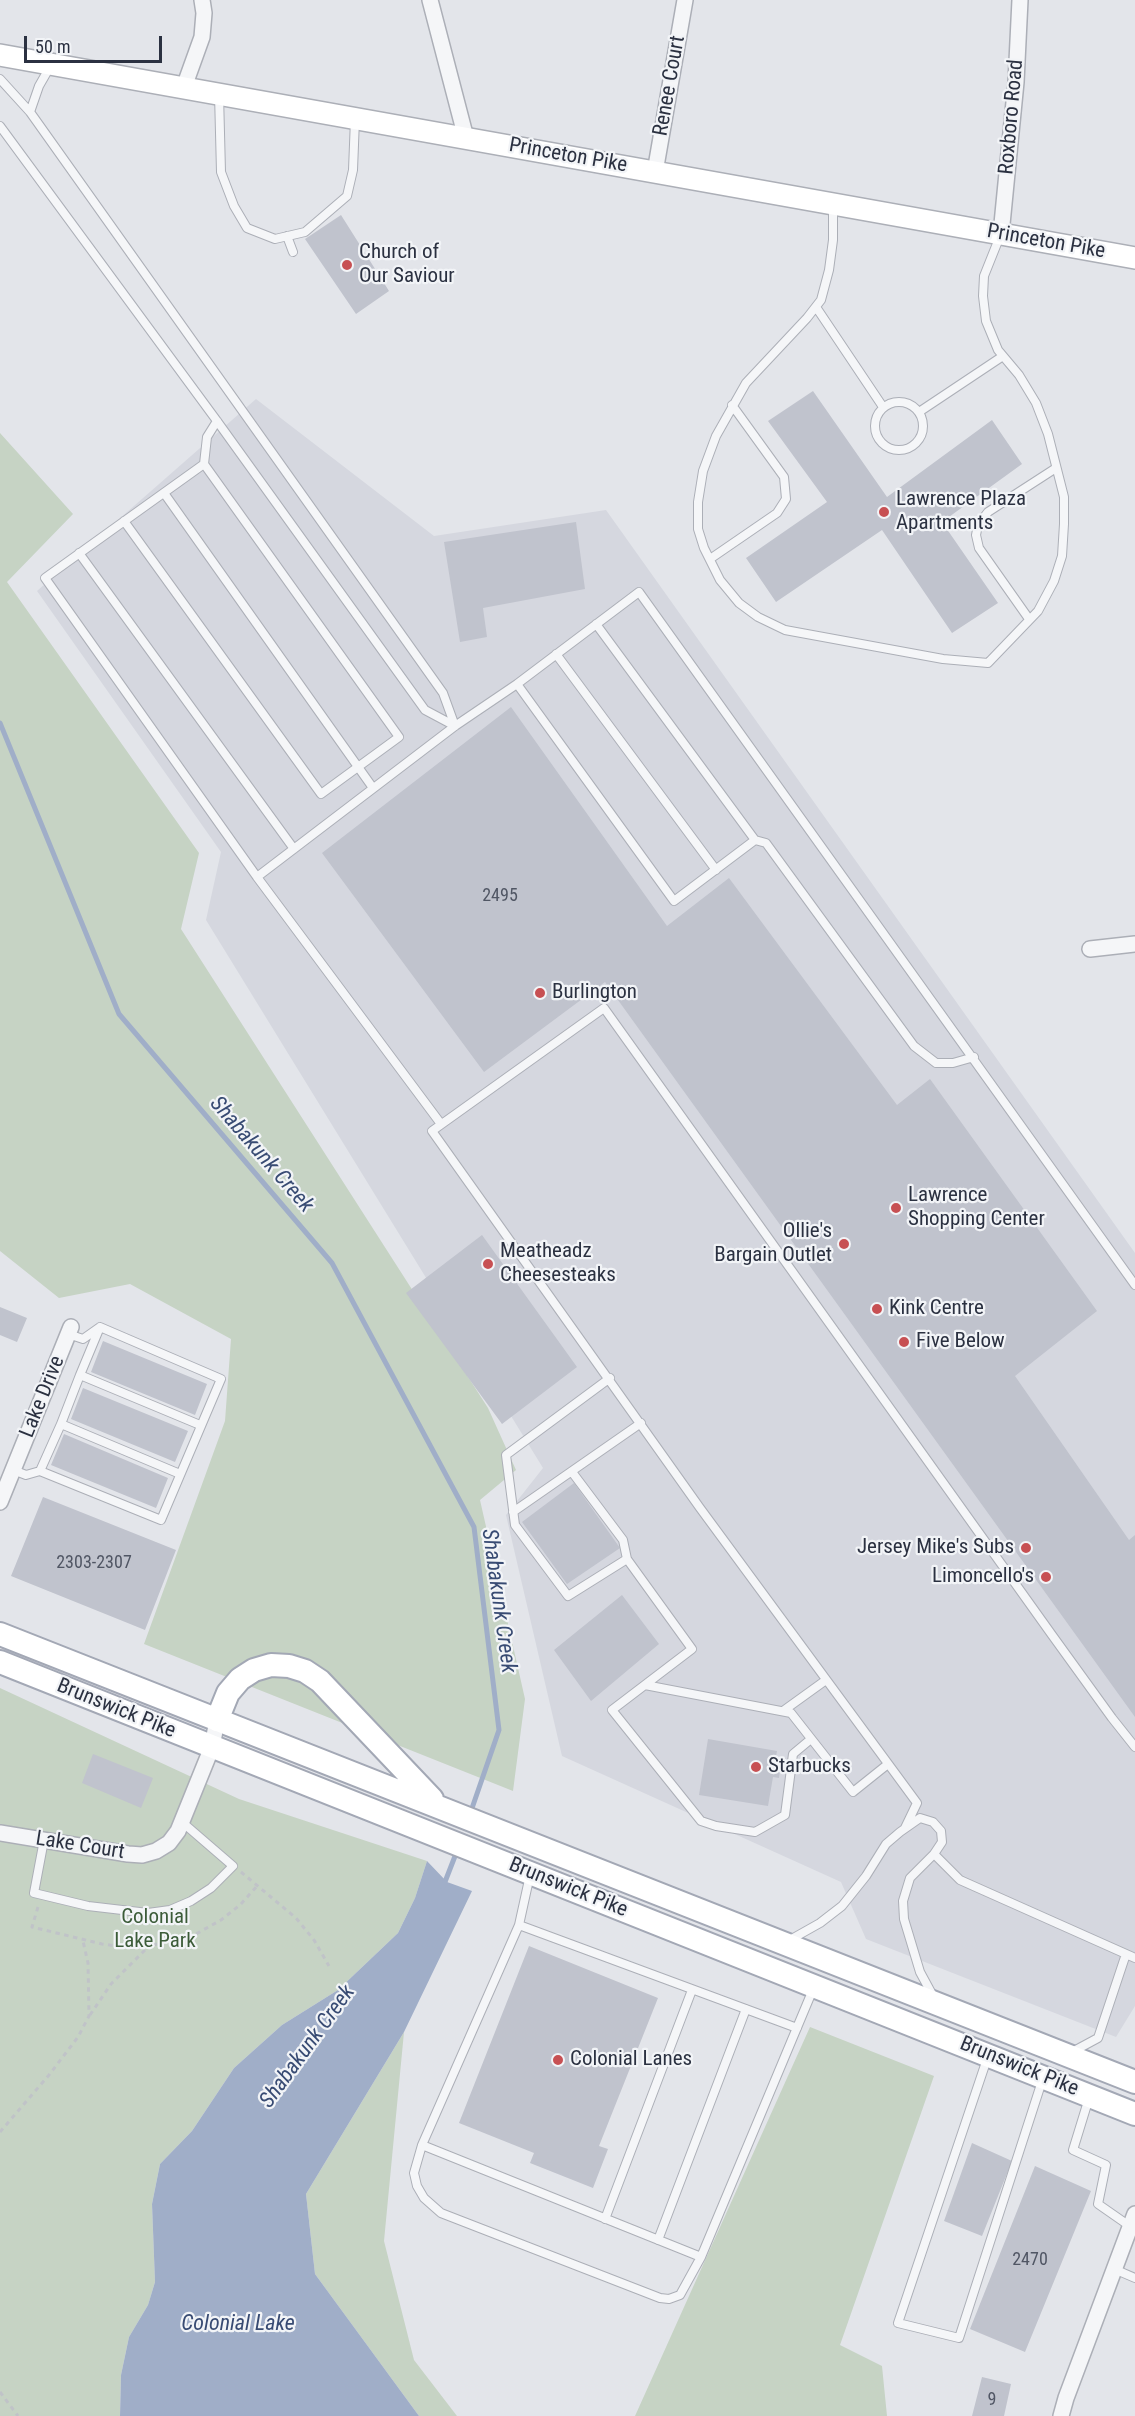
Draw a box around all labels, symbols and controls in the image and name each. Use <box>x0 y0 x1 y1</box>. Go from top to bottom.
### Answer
scale bar <box>27 24 165 62</box>
street label: Renee Court <box>649 34 691 138</box>
text: 50 m <box>35 36 70 57</box>
street label: Roxboro Road <box>994 58 1030 176</box>
street label: Princeton Pike <box>507 133 629 179</box>
street label: Princeton Pike <box>985 219 1107 265</box>
place label: Church of Our Saviour <box>359 240 455 290</box>
marker: Church of Our Saviour <box>340 258 354 272</box>
place label: Lawrence Plaza Apartments <box>896 487 1026 537</box>
marker: Lawrence Plaza Apartments <box>877 505 891 519</box>
house number: 2495 <box>482 885 518 907</box>
place label: Burlington <box>552 980 637 1006</box>
marker: Burlington <box>533 986 547 1000</box>
water label: Shabakunk Creek <box>203 1092 319 1218</box>
place label: Lawrence Shopping Center <box>908 1183 1045 1233</box>
marker: Lawrence Shopping Center <box>889 1201 903 1215</box>
place label: Ollie's Bargain Outlet <box>714 1219 832 1269</box>
marker: Ollie's Bargain Outlet <box>837 1237 851 1251</box>
place label: Meatheadz Cheesesteaks <box>500 1239 616 1289</box>
marker: Meatheadz Cheesesteaks <box>481 1257 495 1271</box>
place label: Kink Centre <box>889 1296 984 1322</box>
marker: Kink Centre <box>870 1302 884 1316</box>
place label: Five Below <box>916 1329 1005 1355</box>
marker: Five Below <box>897 1335 911 1349</box>
street label: Lake Drive <box>15 1352 71 1442</box>
water label: Shabakunk Creek <box>475 1527 521 1675</box>
place label: Jersey Mike's Subs <box>857 1535 1014 1561</box>
marker: Jersey Mike's Subs <box>1019 1541 1033 1555</box>
house number: 2303-2307 <box>56 1552 132 1574</box>
place label: Limoncello's <box>932 1564 1034 1590</box>
marker: Limoncello's <box>1039 1570 1053 1584</box>
street label: Brunswick Pike <box>53 1674 179 1744</box>
place label: Starbucks <box>768 1754 851 1780</box>
marker: Starbucks <box>749 1760 763 1774</box>
street label: Lake Court <box>34 1827 126 1865</box>
street label: Brunswick Pike <box>505 1853 631 1923</box>
park label: Colonial Lake Park <box>114 1905 196 1955</box>
water label: Shabakunk Creek <box>255 1980 361 2114</box>
street label: Brunswick Pike <box>956 2032 1082 2102</box>
place label: Colonial Lanes <box>570 2047 692 2073</box>
marker: Colonial Lanes <box>551 2053 565 2067</box>
house number: 2470 <box>1012 2249 1048 2271</box>
water label: Colonial Lake <box>181 2311 295 2337</box>
house number: 9 <box>988 2389 996 2411</box>

